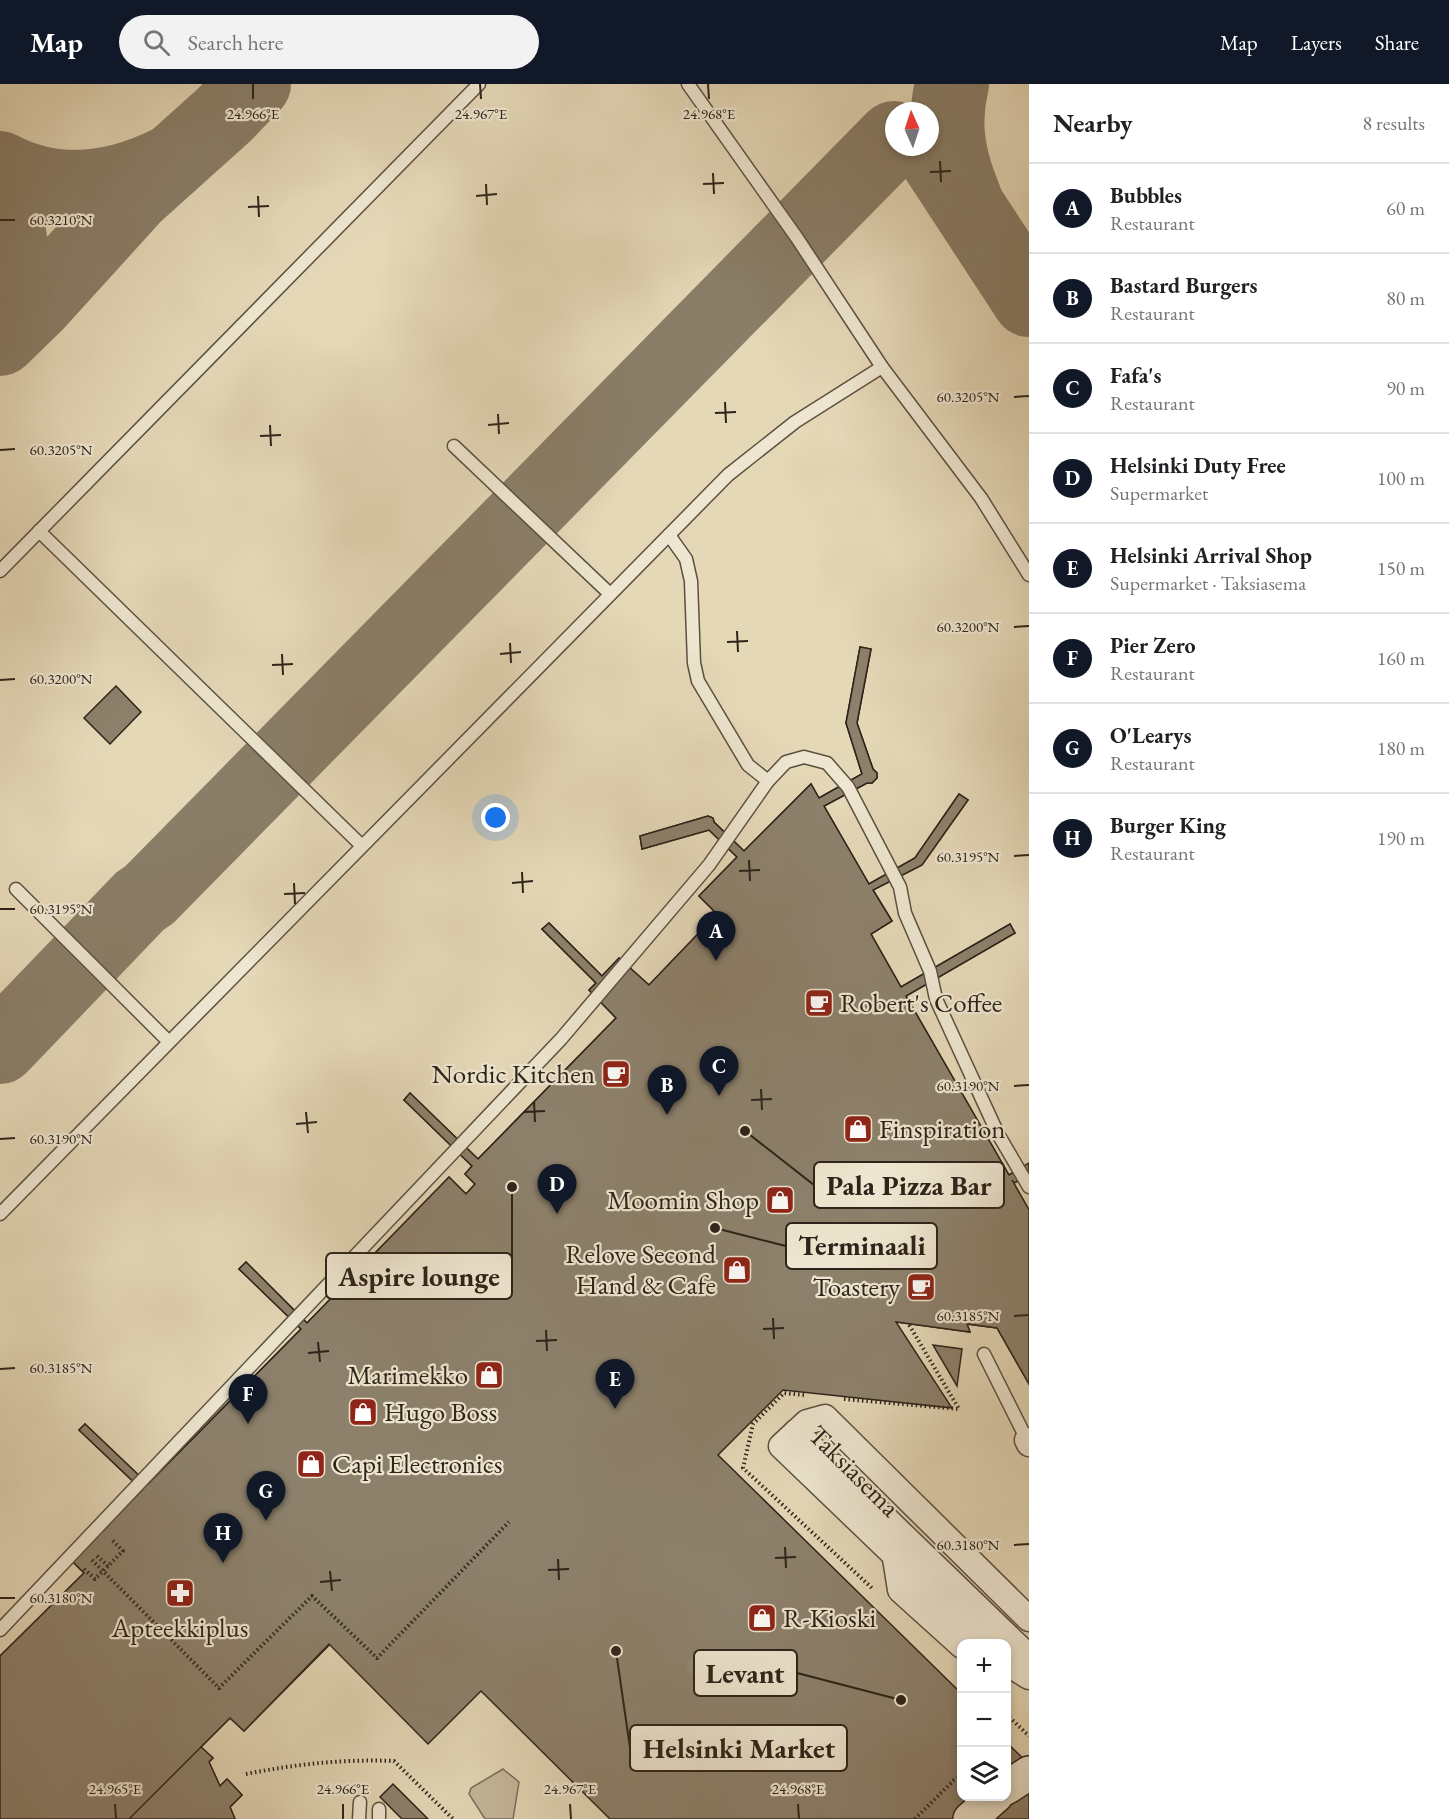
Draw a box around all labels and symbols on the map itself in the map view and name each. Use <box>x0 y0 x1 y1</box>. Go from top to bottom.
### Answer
north arrow <box>885 102 939 156</box>
text: 24.966°E <box>227 104 280 123</box>
text: 24.967°E <box>455 104 508 123</box>
text: 24.968°E <box>683 104 736 123</box>
text: 60.3210°N <box>30 210 93 229</box>
text: 60.3205°N <box>937 387 1000 406</box>
text: 60.3205°N <box>30 440 93 459</box>
text: 60.3200°N <box>937 617 1000 636</box>
text: 60.3200°N <box>30 669 93 688</box>
your location <box>481 803 510 832</box>
text: 60.3195°N <box>937 847 1000 866</box>
text: 60.3195°N <box>30 899 93 918</box>
pin: A <box>696 912 736 961</box>
place label: Robert's Coffee <box>840 985 1002 1020</box>
cafe icon: Robert's Coffee <box>803 987 835 1019</box>
pin: C <box>700 1046 738 1096</box>
place label: Nordic Kitchen <box>431 1056 595 1091</box>
cafe icon: Nordic Kitchen <box>600 1058 632 1090</box>
pin: B <box>648 1066 686 1115</box>
text: 60.3190°N <box>937 1076 1000 1095</box>
place label: Finspiration <box>879 1111 1006 1146</box>
shop icon: Finspiration <box>842 1113 874 1145</box>
text: 60.3190°N <box>30 1129 93 1148</box>
callout: Pala Pizza Bar <box>814 1162 1004 1208</box>
pin: D <box>538 1164 576 1214</box>
text: Pala Pizza Bar <box>826 1167 992 1203</box>
place label: Moomin Shop <box>607 1182 759 1217</box>
shop icon: Moomin Shop <box>764 1184 796 1216</box>
callout: Terminaali <box>786 1223 937 1269</box>
text: Terminaali <box>798 1227 926 1263</box>
place label: Relove Second Hand & Cafe <box>565 1236 716 1302</box>
callout: Aspire lounge <box>326 1253 512 1299</box>
shop icon: Relove Second Hand & Cafe <box>721 1254 753 1286</box>
text: Aspire lounge <box>337 1258 500 1294</box>
place label: Toastery <box>813 1269 900 1304</box>
cafe icon: Toastery <box>905 1271 937 1303</box>
text: 60.3185°N <box>937 1306 1000 1325</box>
place label: Marimekko <box>348 1357 468 1392</box>
text: 60.3185°N <box>30 1358 93 1377</box>
shop icon: Marimekko <box>473 1359 505 1391</box>
pin: E <box>596 1360 634 1409</box>
pin: F <box>228 1374 268 1424</box>
place label: Hugo Boss <box>384 1394 497 1429</box>
shop icon: Hugo Boss <box>347 1396 379 1428</box>
street label: Taksiasema <box>801 1417 908 1524</box>
place label: Capi Electronics <box>332 1446 502 1481</box>
shop icon: Capi Electronics <box>295 1448 327 1480</box>
pin: G <box>246 1472 286 1521</box>
pin: H <box>204 1514 242 1563</box>
text: 60.3180°N <box>937 1535 1000 1554</box>
pharmacy icon: Apteekkiplus <box>164 1577 196 1609</box>
text: 60.3180°N <box>30 1588 93 1607</box>
place label: R-Kioski <box>783 1600 876 1635</box>
shop icon: R-Kioski <box>746 1602 778 1634</box>
place label: Apteekkiplus <box>111 1610 248 1645</box>
callout: Levant <box>694 1650 797 1696</box>
text: Levant <box>705 1655 785 1691</box>
callout: Helsinki Market <box>630 1725 847 1771</box>
text: Helsinki Market <box>643 1730 836 1766</box>
text: 24.965°E <box>89 1779 142 1798</box>
text: 24.966°E <box>317 1779 370 1798</box>
text: 24.967°E <box>544 1779 597 1798</box>
text: 24.968°E <box>772 1779 825 1798</box>

